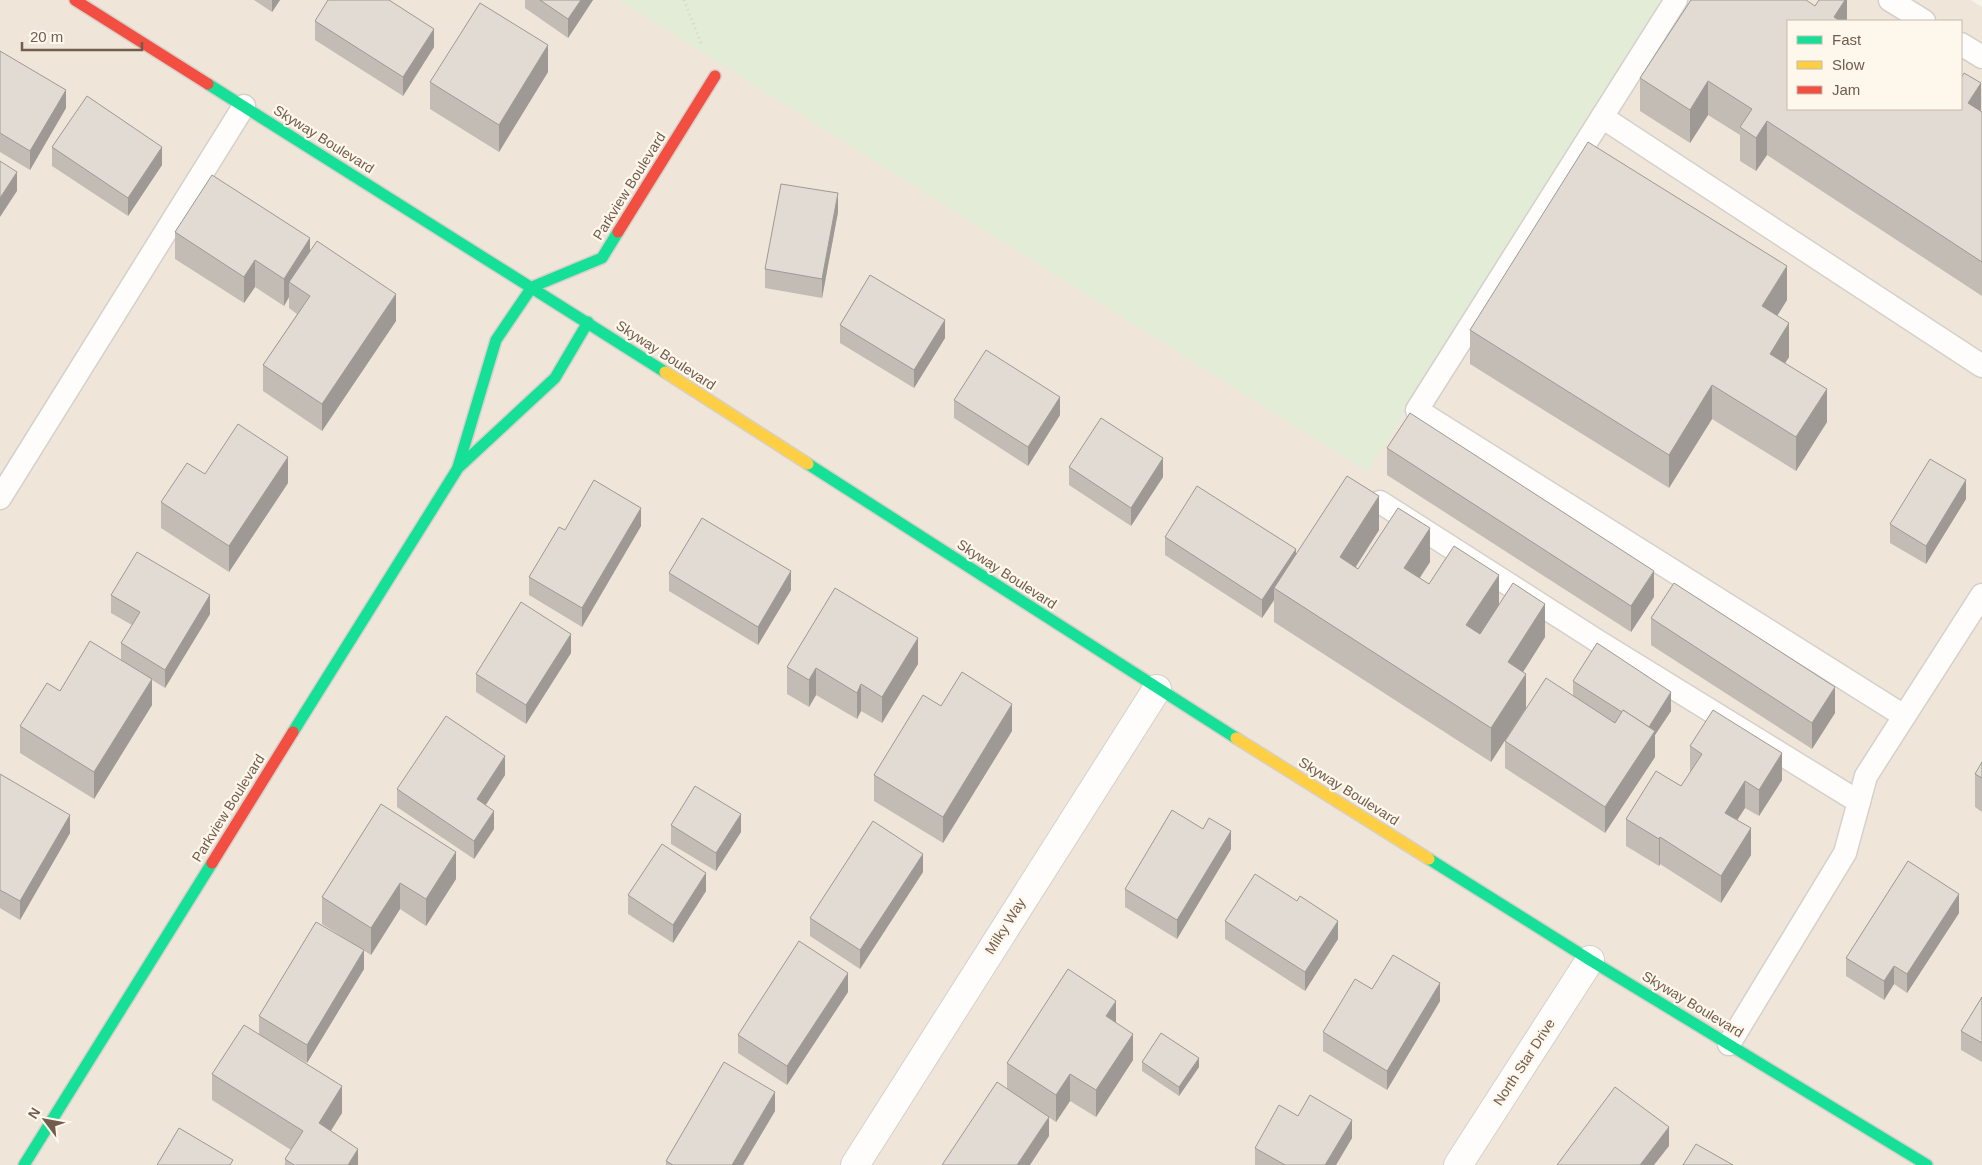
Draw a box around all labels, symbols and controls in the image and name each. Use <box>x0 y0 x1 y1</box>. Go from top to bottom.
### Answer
scale bar <box>22 20 142 52</box>
legend <box>1787 20 1962 110</box>
text: 20 m <box>30 28 63 45</box>
text: Fast <box>1832 31 1862 48</box>
text: Slow <box>1832 56 1865 73</box>
text: Jam <box>1832 81 1860 98</box>
street label: Skyway Boulevard <box>271 102 377 176</box>
street label: Parkview Boulevard <box>589 129 669 243</box>
street label: Skyway Boulevard <box>613 317 719 393</box>
street label: Skyway Boulevard <box>954 536 1060 612</box>
street label: Parkview Boulevard <box>188 751 268 865</box>
street label: Skyway Boulevard <box>1296 754 1402 828</box>
street label: Milky Way <box>981 895 1029 957</box>
street label: Skyway Boulevard <box>1640 967 1746 1041</box>
street label: North Star Drive <box>1490 1015 1558 1108</box>
north arrow <box>20 1095 70 1145</box>
text: N <box>25 1105 43 1122</box>

